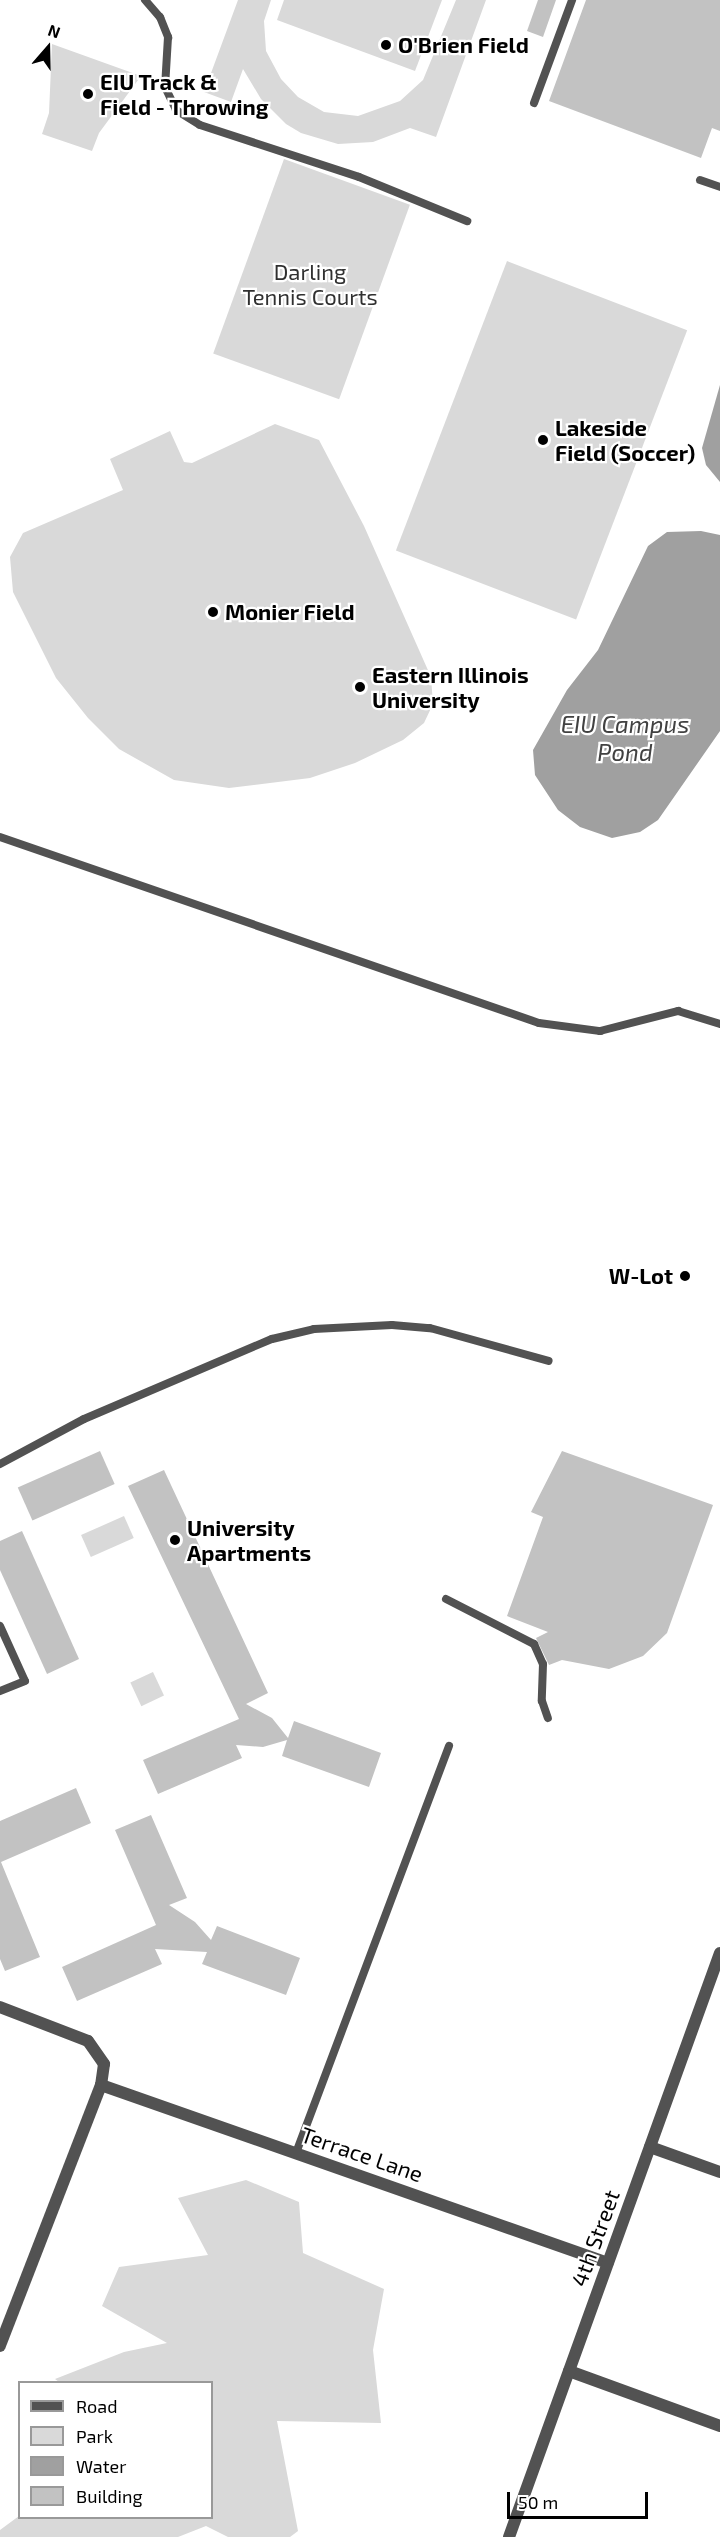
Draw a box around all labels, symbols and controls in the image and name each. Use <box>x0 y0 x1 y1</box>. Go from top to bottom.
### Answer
north arrow <box>18 18 78 78</box>
text: N <box>46 20 63 42</box>
place label: O'Brien Field <box>398 32 529 58</box>
marker: O'Brien Field <box>379 38 393 52</box>
place label: EIU Track & Field - Throwing <box>100 68 269 119</box>
marker: EIU Track & Field - Throwing <box>81 87 95 101</box>
park label: Darling Tennis Courts <box>242 258 378 310</box>
place label: Lakeside Field (Soccer) <box>555 414 695 466</box>
marker: Lakeside Field (Soccer) <box>536 433 550 447</box>
place label: Monier Field <box>225 599 355 625</box>
marker: Monier Field <box>206 605 220 619</box>
place label: Eastern Illinois University <box>372 661 529 712</box>
marker: Eastern Illinois University <box>353 680 367 694</box>
water label: EIU Campus Pond <box>561 710 689 766</box>
place label: W-Lot <box>609 1263 673 1289</box>
marker: W-Lot <box>678 1269 692 1283</box>
place label: University Apartments <box>187 1514 311 1566</box>
marker: University Apartments <box>168 1533 182 1547</box>
street label: Terrace Lane <box>298 2121 426 2187</box>
street label: 4th Street <box>565 2186 625 2290</box>
legend <box>18 2381 213 2519</box>
text: Road <box>76 2395 117 2417</box>
text: Park <box>76 2425 113 2447</box>
text: Water <box>76 2455 126 2477</box>
scale bar <box>510 2480 651 2518</box>
text: Building <box>76 2485 143 2507</box>
text: 50 m <box>518 2491 558 2513</box>

